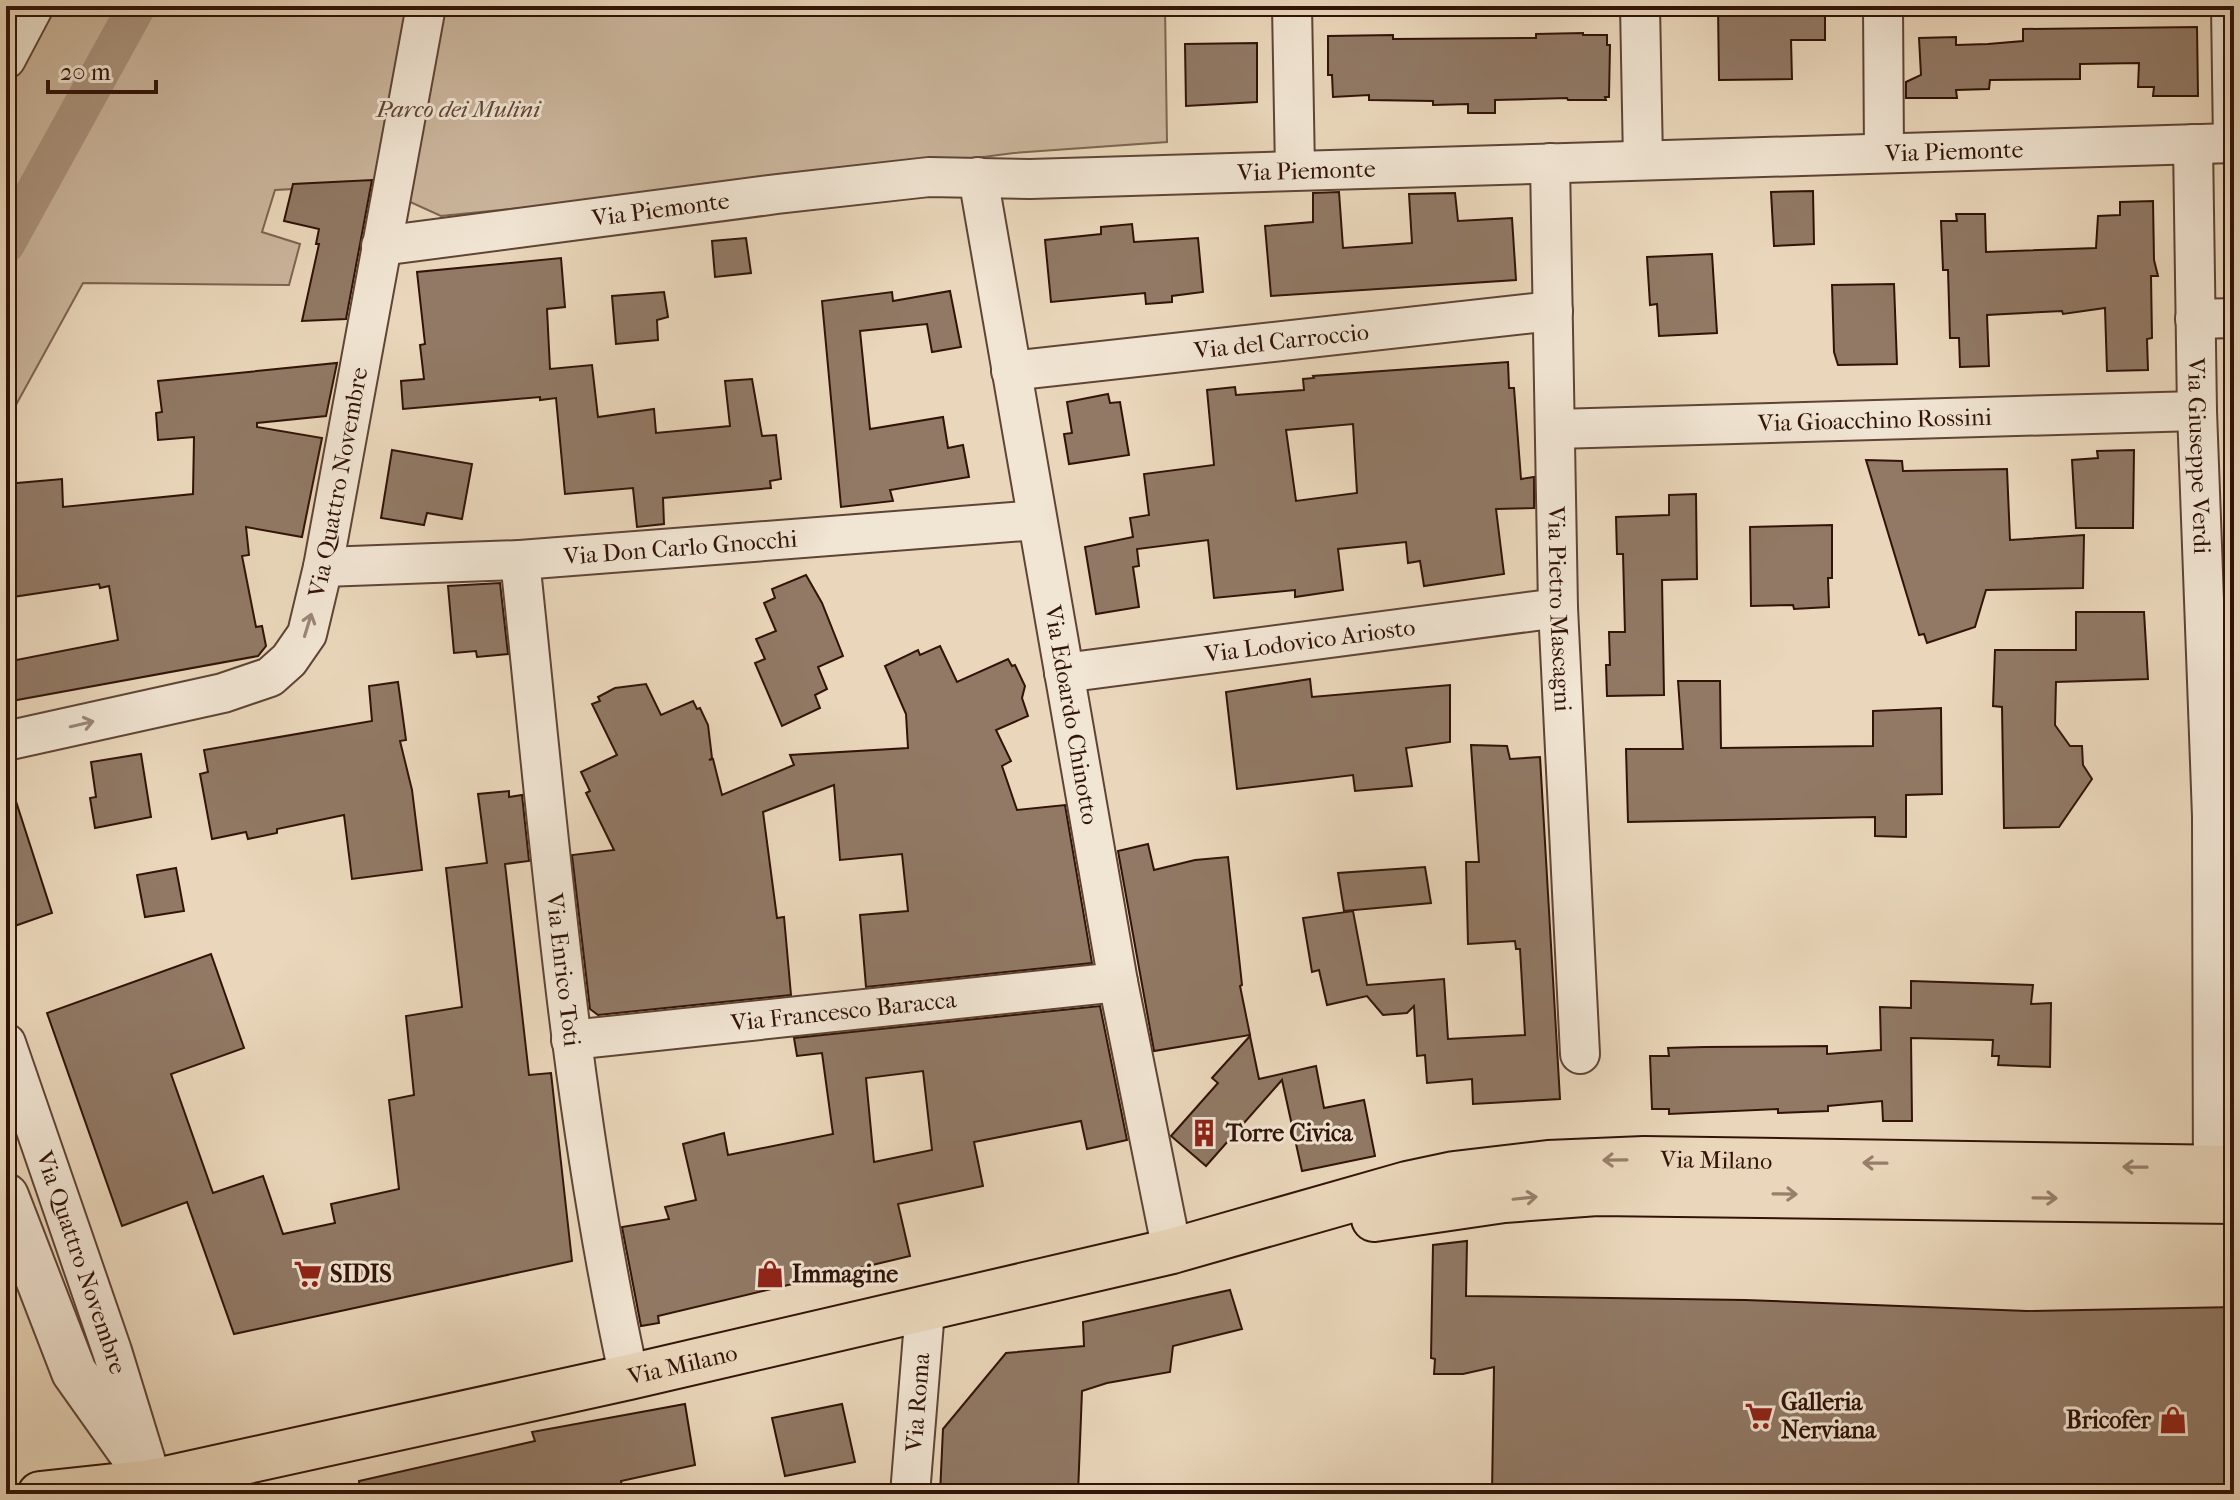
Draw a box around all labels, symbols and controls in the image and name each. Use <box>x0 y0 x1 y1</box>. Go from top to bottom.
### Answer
scale bar <box>48 44 156 94</box>
text: 20 m <box>60 58 111 86</box>
park label: Parco dei Mulini <box>375 95 542 123</box>
street label: Via Piemonte <box>1884 135 2024 167</box>
street label: Via Piemonte <box>1236 155 1376 187</box>
street label: Via Piemonte <box>589 186 731 232</box>
street label: Via del Carroccio <box>1192 317 1370 365</box>
street label: Via Giuseppe Verdi <box>2182 357 2216 555</box>
street label: Via Quattro Novembre <box>302 365 373 601</box>
street label: Via Gioacchino Rossini <box>1756 403 1992 437</box>
street label: Via Pietro Mascagni <box>1542 505 1577 712</box>
street label: Via Don Carlo Gnocchi <box>562 525 798 571</box>
street label: Via Edoardo Chinotto <box>1039 602 1104 827</box>
one-way arrow <box>302 613 317 638</box>
street label: Via Lodovico Ariosto <box>1202 613 1417 668</box>
one-way arrow <box>69 716 94 731</box>
street label: Via Enrico Toti <box>540 891 587 1048</box>
street label: Via Francesco Baracca <box>728 985 958 1037</box>
building icon: Torre Civica <box>1189 1118 1219 1148</box>
place label: Torre Civica <box>1225 1119 1353 1147</box>
street label: Via Milano <box>1659 1145 1772 1175</box>
street label: Via Quattro Novembre <box>30 1146 132 1377</box>
one-way arrow <box>1602 1152 1629 1168</box>
one-way arrow <box>1862 1155 1889 1171</box>
one-way arrow <box>2122 1159 2149 1174</box>
one-way arrow <box>1771 1187 1798 1202</box>
one-way arrow <box>2031 1190 2058 1206</box>
one-way arrow <box>1511 1191 1538 1206</box>
supermarket icon: SIDIS <box>293 1259 323 1289</box>
shop icon: Immagine <box>755 1259 785 1289</box>
place label: SIDIS <box>330 1260 392 1288</box>
place label: Immagine <box>792 1260 898 1288</box>
street label: Via Milano <box>624 1338 740 1391</box>
street label: Via Roma <box>899 1351 936 1454</box>
place label: Galleria Nerviana <box>1781 1388 1877 1444</box>
supermarket icon: Galleria Nerviana <box>1744 1401 1774 1431</box>
shop icon: Bricofer <box>2158 1405 2188 1435</box>
place label: Bricofer <box>2066 1406 2152 1434</box>

